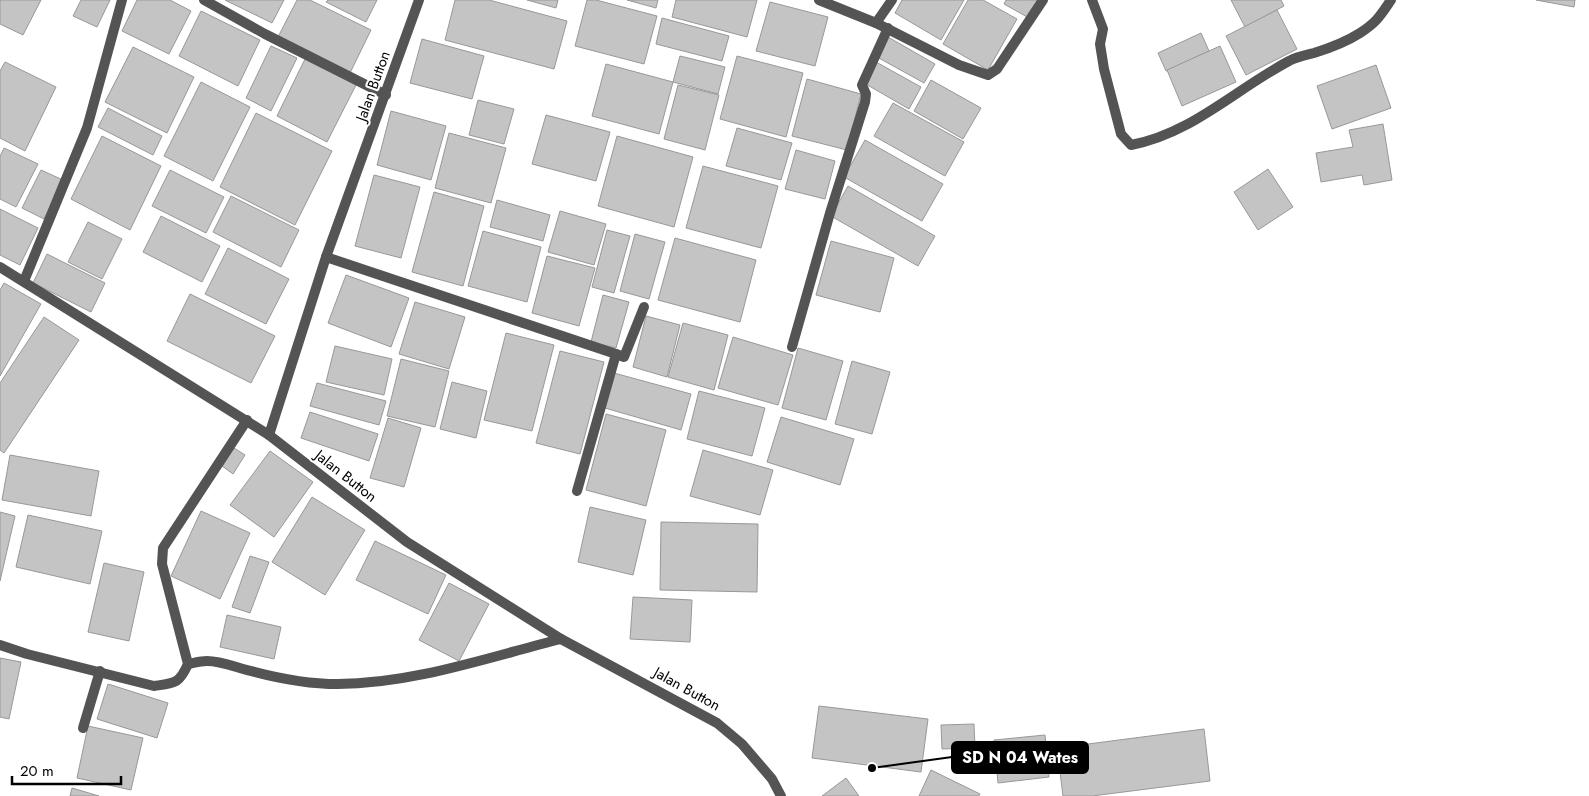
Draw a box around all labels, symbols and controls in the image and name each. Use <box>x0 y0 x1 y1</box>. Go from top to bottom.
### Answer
street label: Jalan Button <box>349 48 396 126</box>
street label: Jalan Button <box>309 444 382 507</box>
street label: Jalan Button <box>648 661 724 716</box>
callout: SD N 04 Wates <box>952 742 1088 773</box>
text: SD N 04 Wates <box>962 746 1078 769</box>
scale bar <box>12 754 121 786</box>
text: 20 m <box>20 760 54 782</box>

